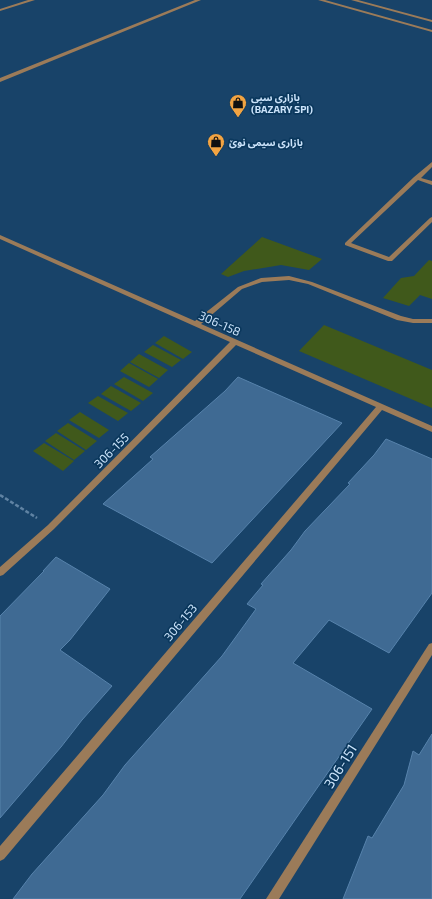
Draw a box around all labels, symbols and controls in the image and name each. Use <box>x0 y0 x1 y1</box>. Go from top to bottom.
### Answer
place label: بازاڕی سپی (BAZARY SPI) <box>251 91 313 115</box>
shop icon: بازاڕی سپی (BAZARY SPI) <box>228 93 248 118</box>
shop icon: بازاری سیمی نوێ <box>206 132 226 157</box>
place label: بازاری سیمی نوێ <box>229 136 303 149</box>
street label: 306-158 <box>197 308 243 338</box>
street label: 306-155 <box>91 430 131 470</box>
street label: 306-153 <box>161 601 199 643</box>
street label: 306-151 <box>320 741 360 791</box>

